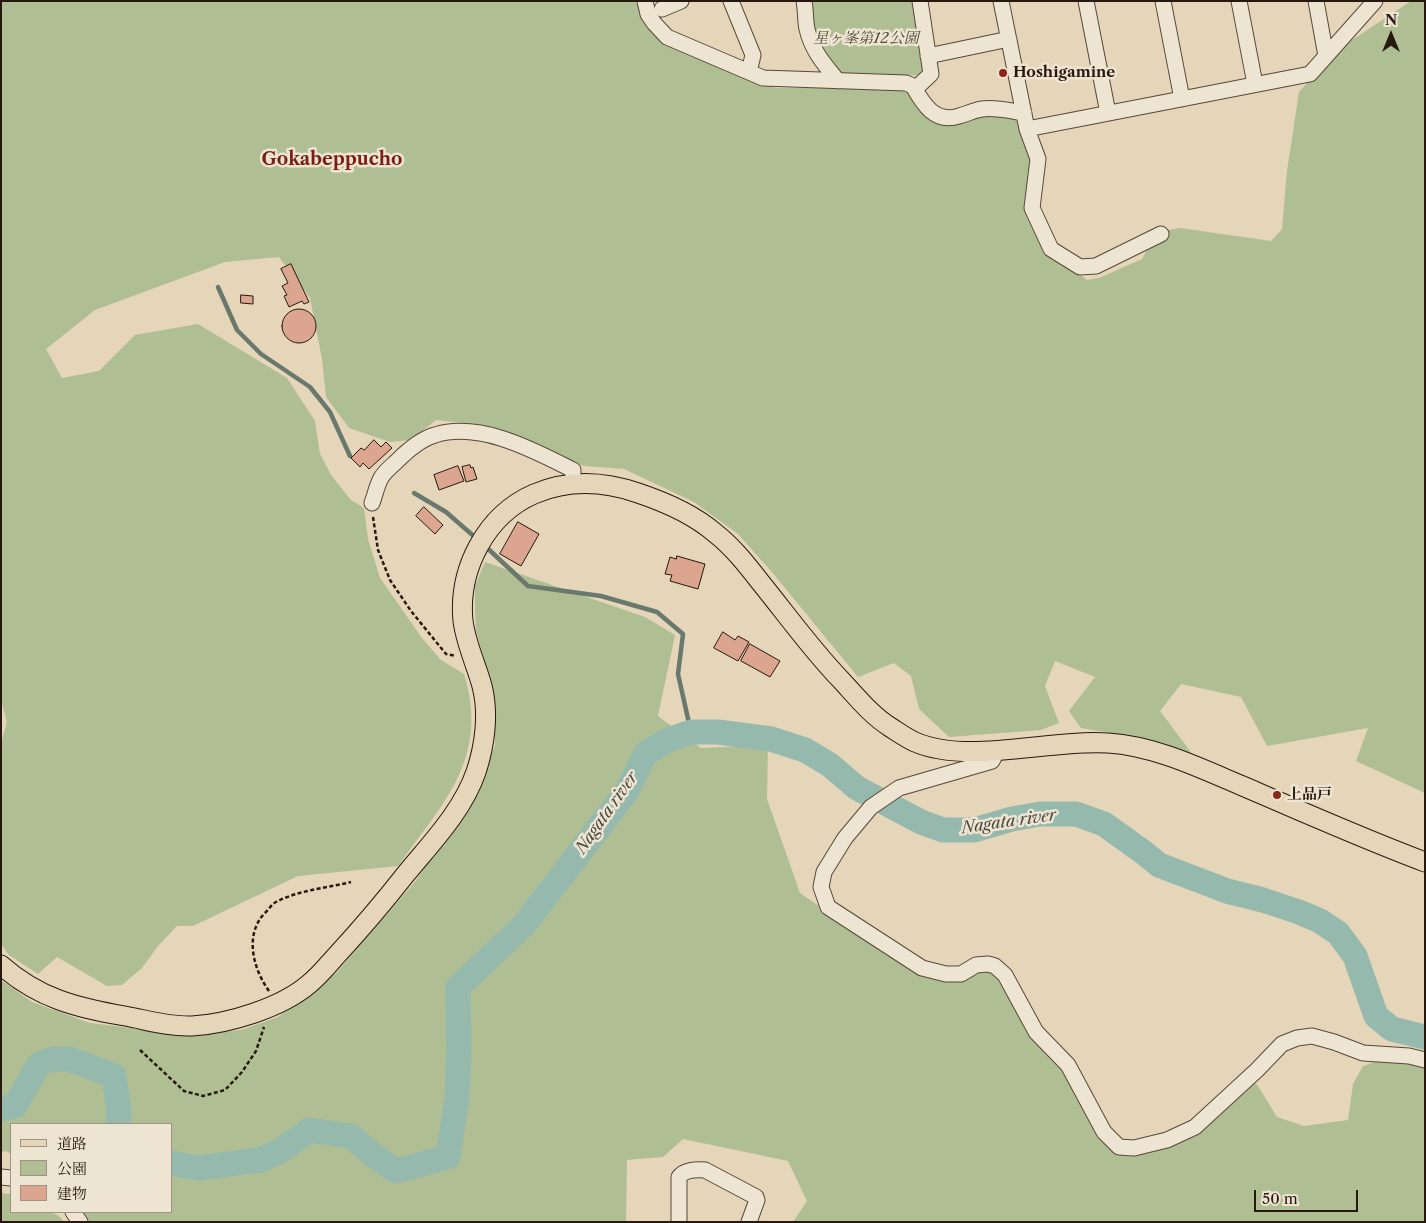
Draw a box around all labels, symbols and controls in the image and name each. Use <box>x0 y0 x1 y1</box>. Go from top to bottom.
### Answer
north arrow <box>1366 10 1416 60</box>
text: N <box>1385 11 1397 29</box>
park label: 星ヶ峯第12公園 <box>813 30 919 48</box>
place label: Hoshigamine <box>1013 64 1115 82</box>
marker: Hoshigamine <box>997 67 1009 79</box>
district label: Gokabeppucho <box>262 149 402 171</box>
water label: Nagata river <box>572 768 642 858</box>
place label: 上品戸 <box>1287 786 1332 804</box>
marker: 上品戸 <box>1271 789 1283 801</box>
water label: Nagata river <box>960 806 1058 838</box>
legend <box>10 1123 172 1213</box>
text: 道路 <box>57 1134 87 1153</box>
text: 公園 <box>57 1159 87 1178</box>
scale bar <box>1256 1180 1360 1212</box>
text: 建物 <box>57 1184 87 1203</box>
text: 50 m <box>1262 1189 1298 1208</box>

